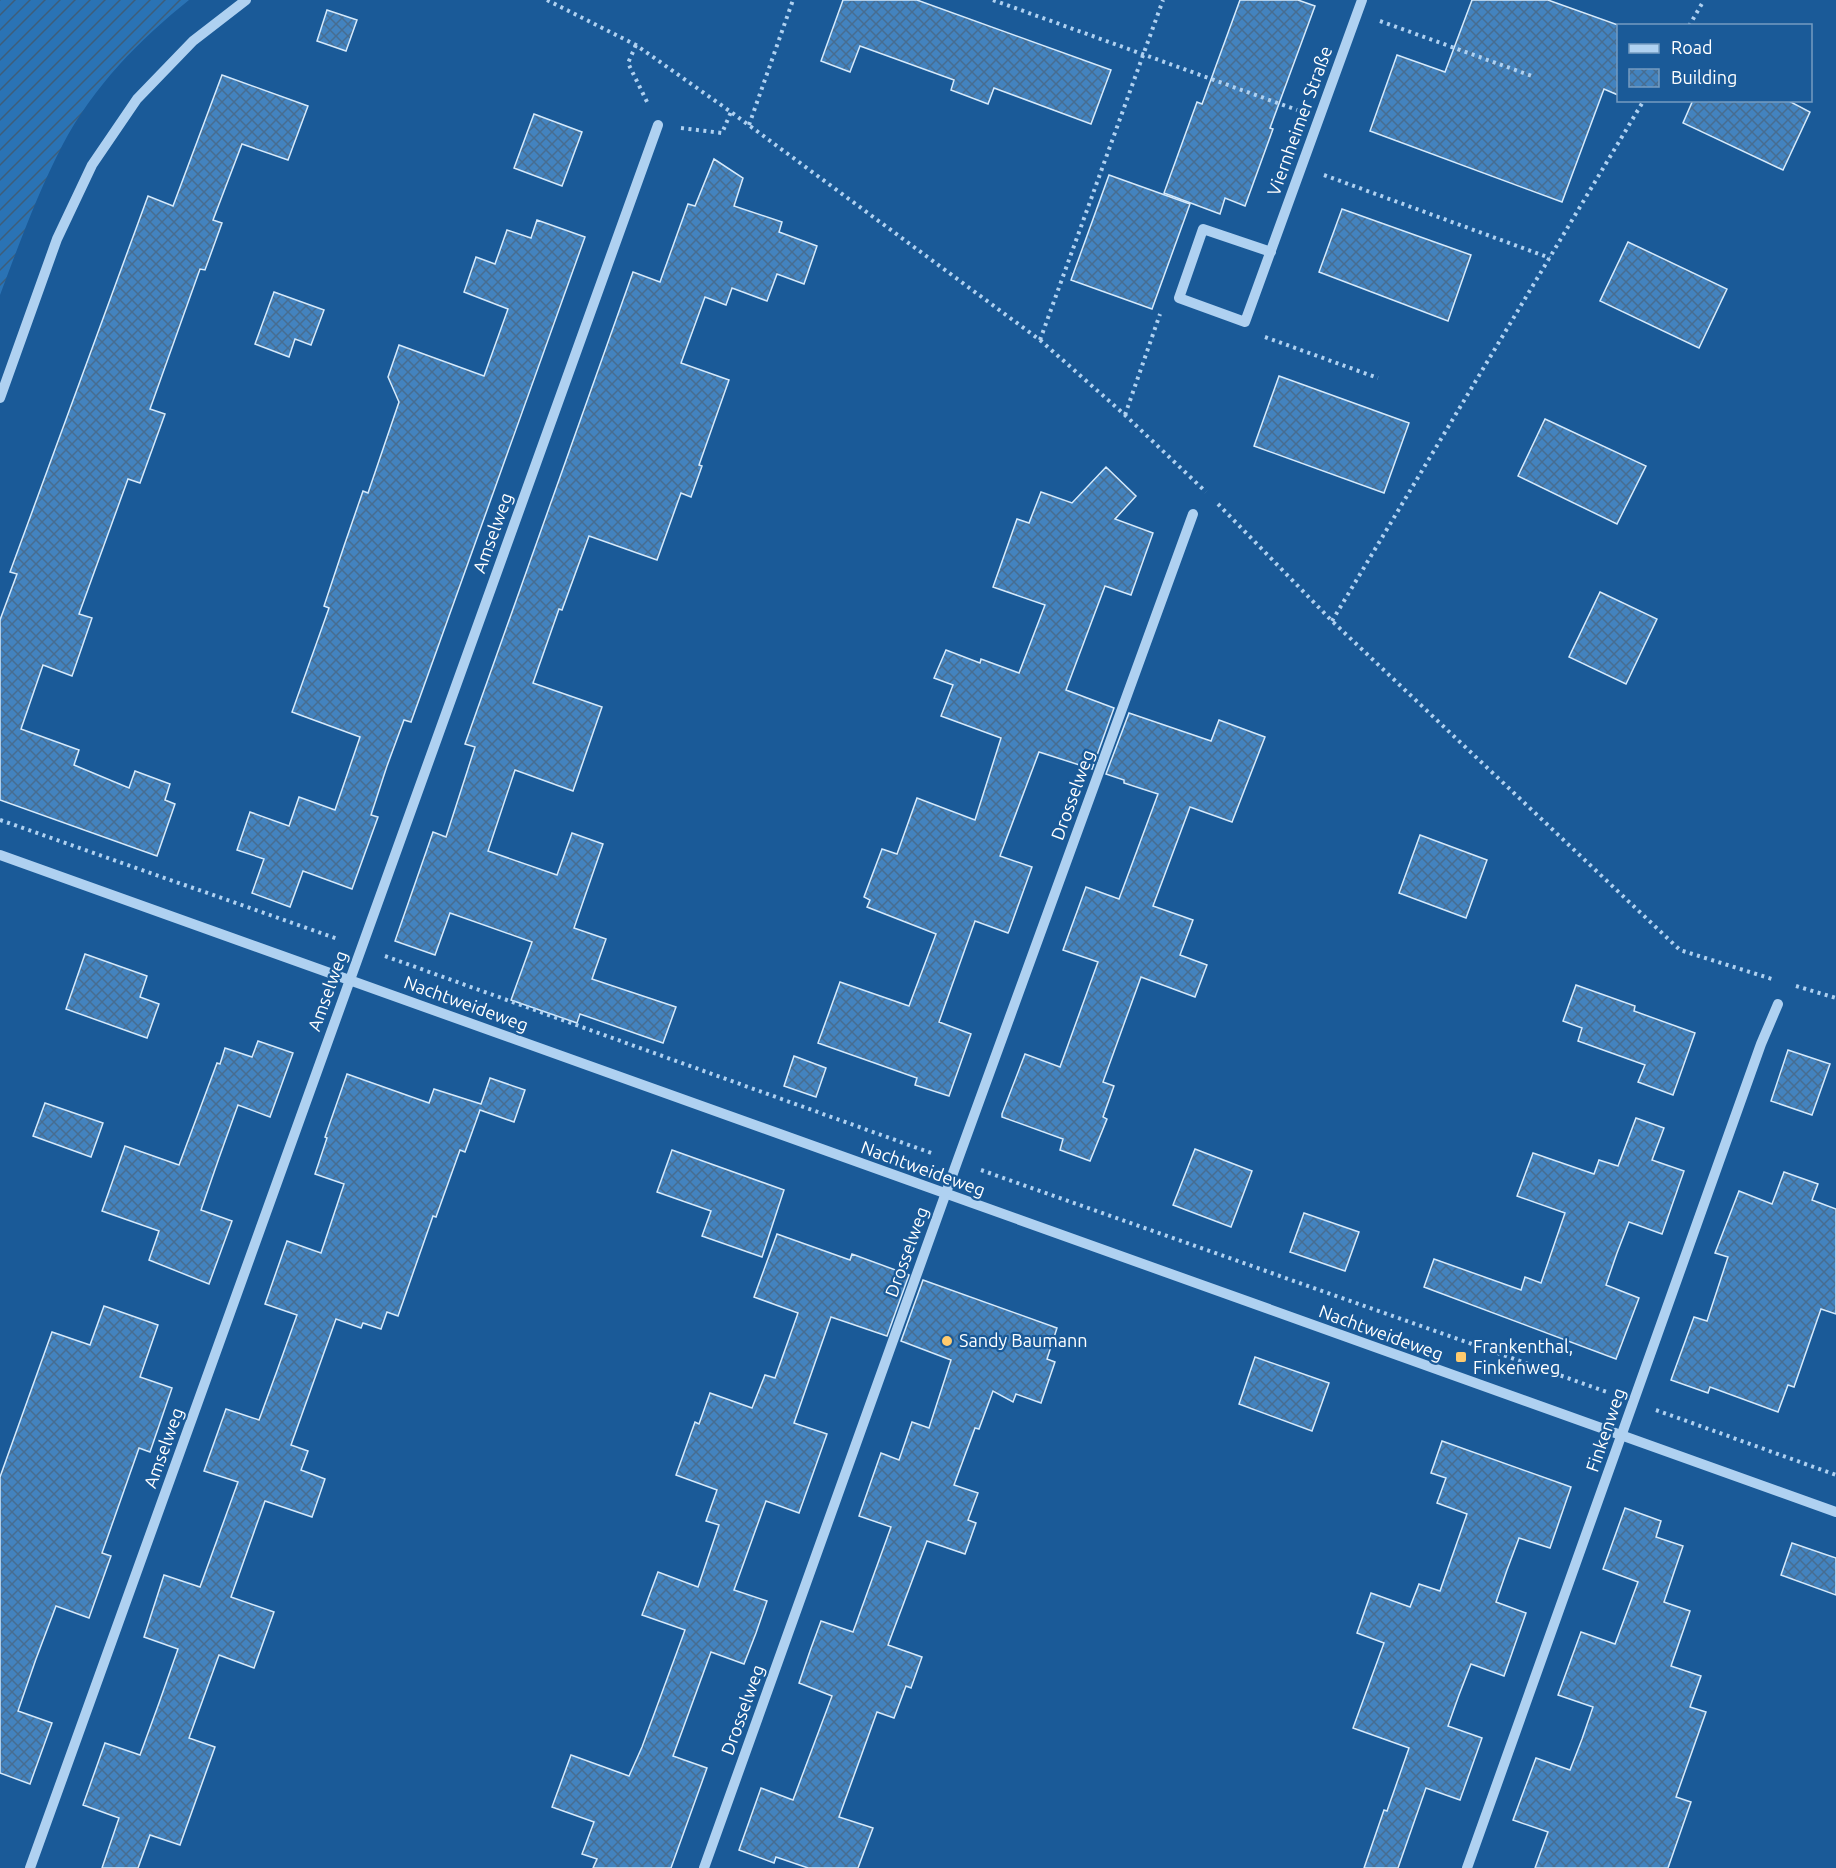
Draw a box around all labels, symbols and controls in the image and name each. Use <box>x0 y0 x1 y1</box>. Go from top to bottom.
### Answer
legend <box>1617 24 1812 102</box>
text: Road <box>1671 37 1713 57</box>
street label: Viernheimer Straße <box>1263 43 1335 198</box>
text: Building <box>1671 67 1737 87</box>
street label: Amselweg <box>468 490 516 576</box>
street label: Drosselweg <box>1046 747 1098 843</box>
street label: Amselweg <box>303 948 351 1034</box>
street label: Nachtweideweg <box>401 971 531 1035</box>
street label: Nachtweideweg <box>858 1136 988 1200</box>
street label: Drosselweg <box>880 1204 932 1300</box>
street label: Nachtweideweg <box>1316 1300 1446 1364</box>
place label: Sandy Baumann <box>959 1330 1088 1350</box>
marker: Sandy Baumann <box>940 1334 954 1348</box>
place label: Frankenthal, Finkenweg <box>1473 1336 1573 1377</box>
marker: Frankenthal, Finkenweg <box>1454 1350 1468 1364</box>
street label: Finkenweg <box>1581 1385 1629 1474</box>
street label: Amselweg <box>139 1405 187 1491</box>
street label: Drosselweg <box>716 1662 768 1758</box>

